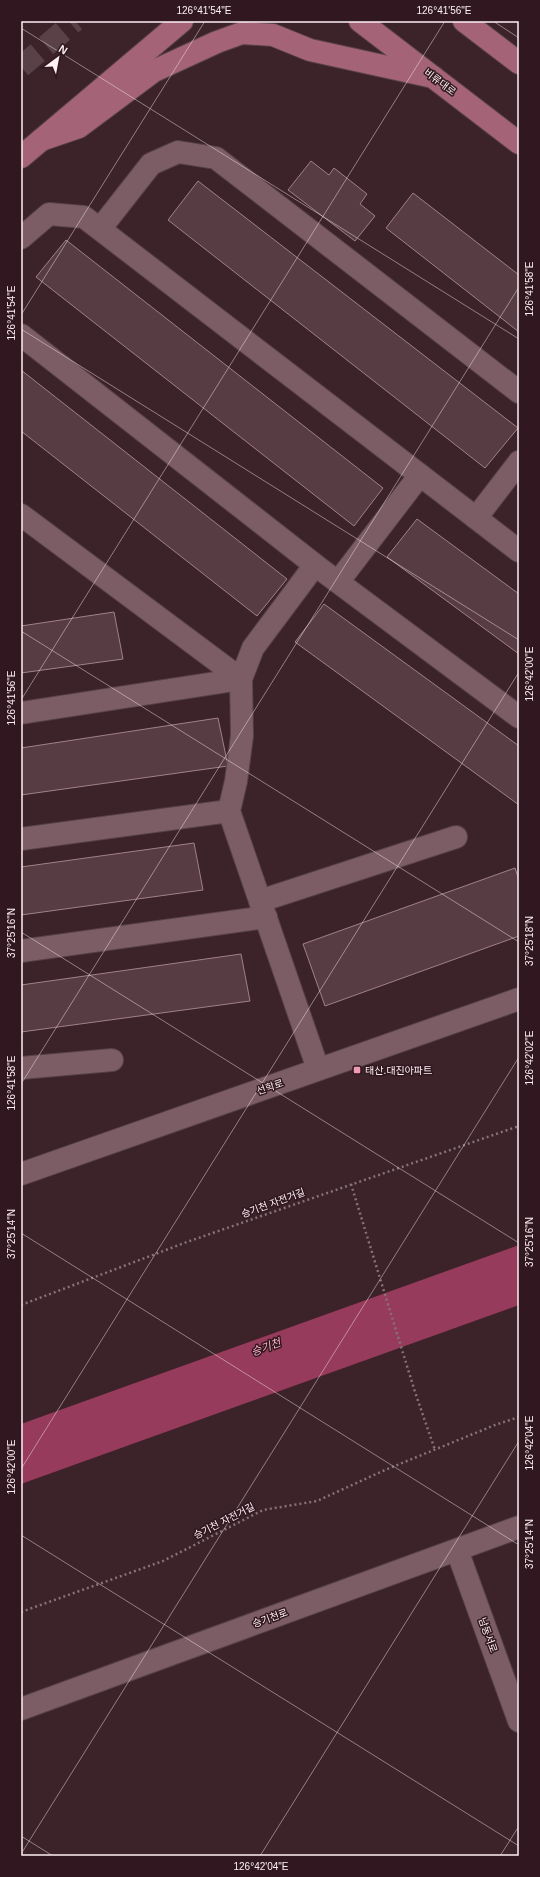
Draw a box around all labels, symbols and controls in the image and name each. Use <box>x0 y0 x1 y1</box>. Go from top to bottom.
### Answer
text: 126°41'54"E <box>176 5 232 16</box>
text: 126°41'56"E <box>416 5 472 16</box>
north arrow <box>38 38 78 78</box>
text: N <box>57 42 70 57</box>
street label: 비류대로 <box>422 67 458 97</box>
text: 126°41'58"E <box>524 261 535 317</box>
text: 126°41'54"E <box>6 285 17 341</box>
text: 126°42'00"E <box>524 646 535 702</box>
text: 126°41'56"E <box>6 670 17 726</box>
text: 37°25'16"N <box>6 908 17 958</box>
text: 37°25'18"N <box>524 916 535 966</box>
text: 126°42'02"E <box>524 1030 535 1086</box>
text: 126°41'58"E <box>6 1055 17 1111</box>
marker: 태산.대진아파트 <box>352 1065 362 1075</box>
place label: 태산.대진아파트 <box>365 1065 432 1076</box>
street label: 선학로 <box>255 1077 285 1097</box>
street label: 승기천 자전거길 <box>240 1186 306 1220</box>
text: 37°25'14"N <box>6 1209 17 1259</box>
text: 37°25'16"N <box>524 1217 535 1267</box>
water label: 승기천 <box>250 1336 284 1358</box>
text: 126°42'04"E <box>524 1415 535 1471</box>
text: 126°42'00"E <box>6 1439 17 1495</box>
street label: 승기천 자전거길 <box>192 1501 256 1541</box>
text: 37°25'14"N <box>524 1519 535 1569</box>
street label: 승기천로 <box>251 1607 289 1629</box>
street label: 남동서로 <box>477 1616 499 1654</box>
text: 126°42'04"E <box>233 1861 289 1872</box>

